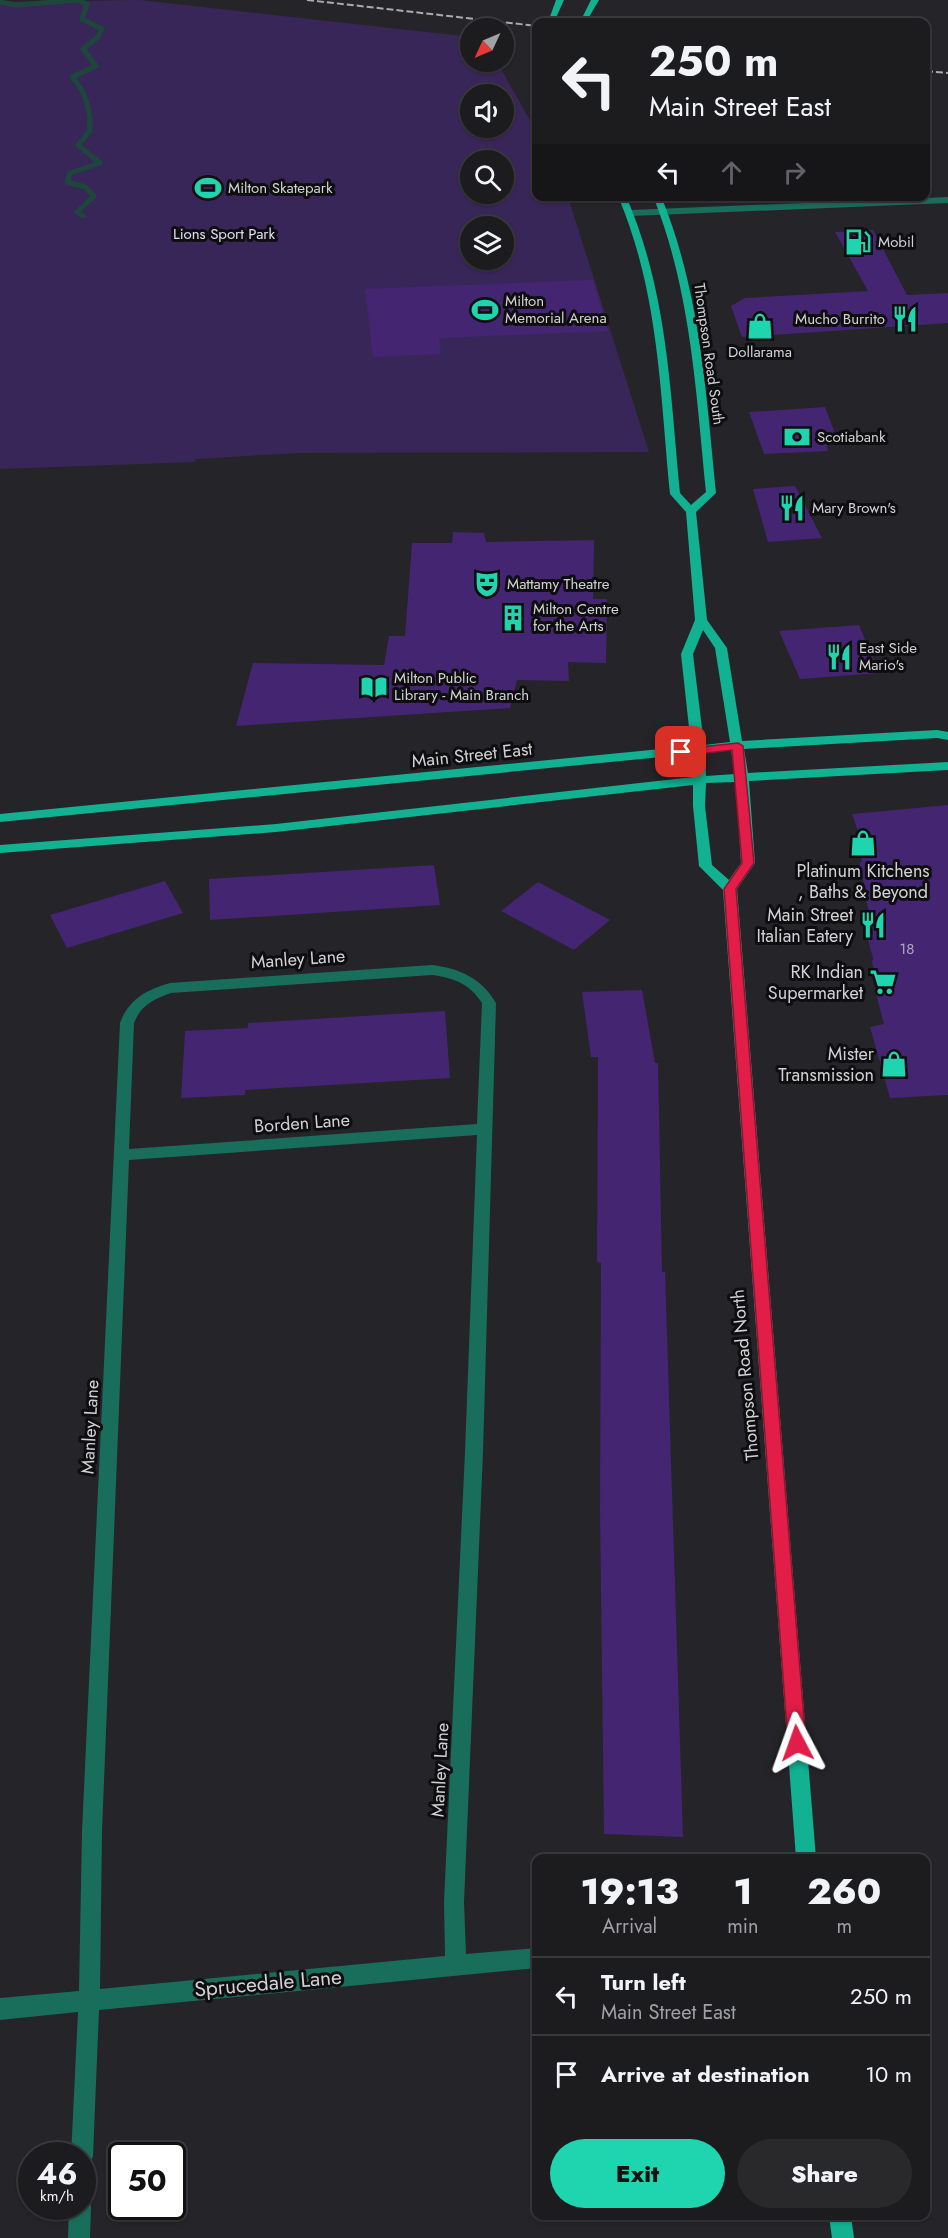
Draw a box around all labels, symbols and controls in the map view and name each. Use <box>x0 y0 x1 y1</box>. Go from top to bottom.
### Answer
north arrow <box>460 18 514 72</box>
map controls <box>460 18 514 270</box>
text: 250 m <box>649 31 779 92</box>
icon: left <box>550 42 628 120</box>
button: sound <box>460 84 514 138</box>
text: Main Street East <box>649 87 831 126</box>
button: search <box>460 150 514 204</box>
icon: left <box>652 156 685 189</box>
icon: ahead <box>715 156 748 189</box>
icon: right <box>778 156 811 189</box>
sports icon: Milton Skatepark <box>193 173 223 203</box>
place label: Milton Skatepark <box>228 177 333 199</box>
button: layers <box>460 216 514 270</box>
park label: Lions Sport Park <box>173 223 275 245</box>
fuel station icon: Mobil <box>843 227 873 257</box>
place label: Mobil <box>878 231 914 253</box>
street label: Thompson Road South <box>688 282 730 426</box>
place label: Milton Memorial Arena <box>505 290 607 329</box>
sports icon: Milton Memorial Arena <box>470 295 500 325</box>
restaurant icon: Mucho Burrito <box>890 304 920 334</box>
place label: Mucho Burrito <box>795 308 885 330</box>
shop icon: Dollarama <box>745 311 775 341</box>
place label: Dollarama <box>728 341 792 363</box>
bank icon: Scotiabank <box>782 422 812 452</box>
place label: Scotiabank <box>817 426 886 448</box>
restaurant icon: Mary Brown's <box>777 493 807 523</box>
place label: Mary Brown's <box>812 497 896 519</box>
theatre icon: Mattamy Theatre <box>472 569 502 599</box>
place label: Mattamy Theatre <box>507 573 610 595</box>
place label: Milton Centre for the Arts <box>533 598 619 637</box>
building icon: Milton Centre for the Arts <box>498 603 528 633</box>
place label: East Side Mario's <box>859 637 917 676</box>
restaurant icon: East Side Mario's <box>824 642 854 672</box>
place label: Milton Public Library - Main Branch <box>394 667 529 706</box>
library icon: Milton Public Library - Main Branch <box>359 672 389 702</box>
pin <box>655 726 706 777</box>
icon: arrive <box>664 735 697 768</box>
street label: Main Street East <box>410 736 534 774</box>
shop icon: Platinum Kitchens , Baths & Beyond <box>848 828 878 858</box>
place label: Platinum Kitchens , Baths & Beyond <box>796 858 930 905</box>
place label: Main Street Italian Eatery <box>757 902 854 949</box>
restaurant icon: Main Street Italian Eatery <box>858 910 888 940</box>
house number: 18 <box>900 938 914 960</box>
street label: Manley Lane <box>250 943 346 975</box>
place label: RK Indian Supermarket <box>768 959 864 1006</box>
supermarket icon: RK Indian Supermarket <box>868 967 898 997</box>
place label: Mister Transmission <box>778 1041 875 1088</box>
shop icon: Mister Transmission <box>879 1049 909 1079</box>
street label: Borden Lane <box>253 1107 351 1139</box>
street label: Thompson Road North <box>725 1288 765 1462</box>
street label: Manley Lane <box>75 1379 105 1475</box>
position arrow <box>765 1711 829 1775</box>
street label: Manley Lane <box>425 1722 455 1818</box>
text: 19:13 <box>581 1865 679 1917</box>
text: 1 <box>733 1865 752 1917</box>
text: 260 <box>807 1865 881 1917</box>
text: Arrival <box>602 1912 657 1941</box>
text: min <box>727 1912 759 1941</box>
text: m <box>836 1912 852 1941</box>
street label: Sprucedale Lane <box>193 1962 343 2004</box>
text: Turn left <box>601 1966 686 1998</box>
icon: left <box>550 1980 583 2013</box>
text: 250 m <box>850 1980 912 2012</box>
text: Main Street East <box>601 1998 736 2027</box>
icon: arrive <box>550 2058 583 2091</box>
text: Arrive at destination <box>601 2058 810 2090</box>
text: 10 m <box>865 2058 912 2090</box>
button: Exit <box>550 2139 725 2208</box>
button: Share <box>737 2139 912 2208</box>
speed limit sign: 50 <box>108 2142 186 2220</box>
text: 46 <box>36 2152 78 2195</box>
text: km/h <box>40 2185 74 2207</box>

